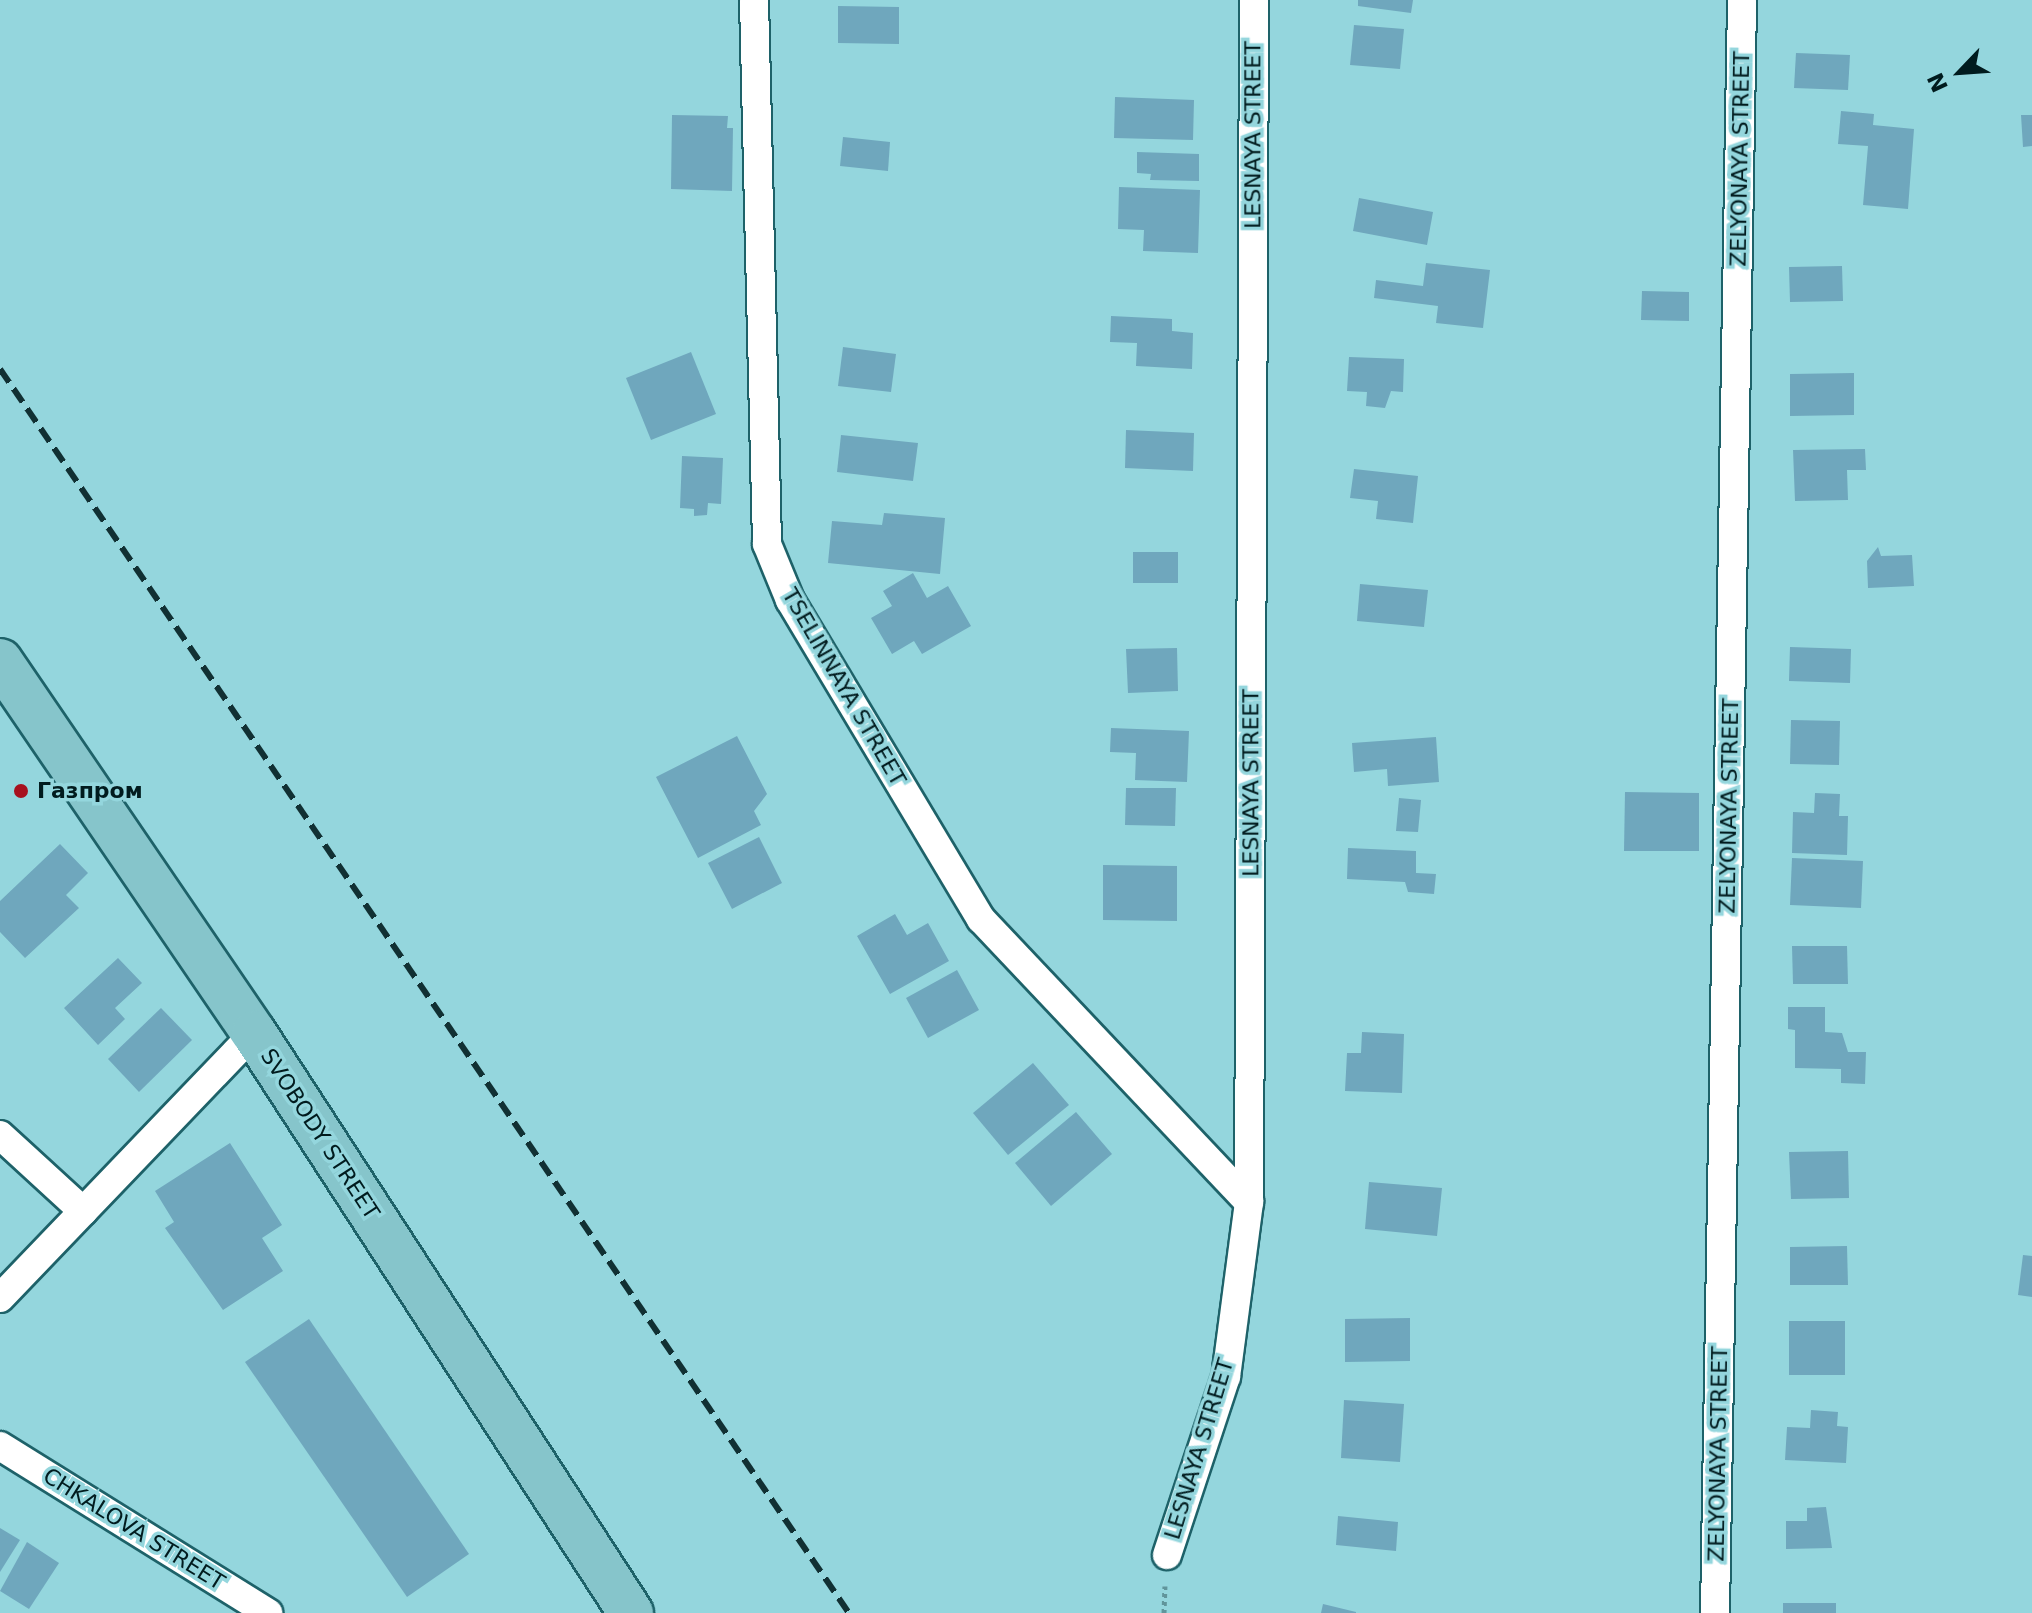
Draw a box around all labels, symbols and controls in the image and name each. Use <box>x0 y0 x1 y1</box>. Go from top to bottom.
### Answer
north arrow <box>1920 32 2000 112</box>
street label: LESNAYA STREET <box>1240 41 1266 229</box>
street label: ZELYONAYA STREET <box>1725 51 1755 267</box>
text: N <box>1923 69 1953 96</box>
street label: TSELINNAYA STREET <box>777 583 911 791</box>
street label: LESNAYA STREET <box>1238 689 1264 877</box>
street label: ZELYONAYA STREET <box>1714 698 1744 914</box>
place label: Газпром <box>37 778 143 804</box>
marker: Газпром <box>12 782 30 800</box>
street label: SVOBODY STREET <box>255 1044 385 1224</box>
street label: ZELYONAYA STREET <box>1703 1346 1733 1562</box>
street label: LESNAYA STREET <box>1159 1355 1239 1543</box>
street label: CHKALOVA STREET <box>38 1462 230 1596</box>

